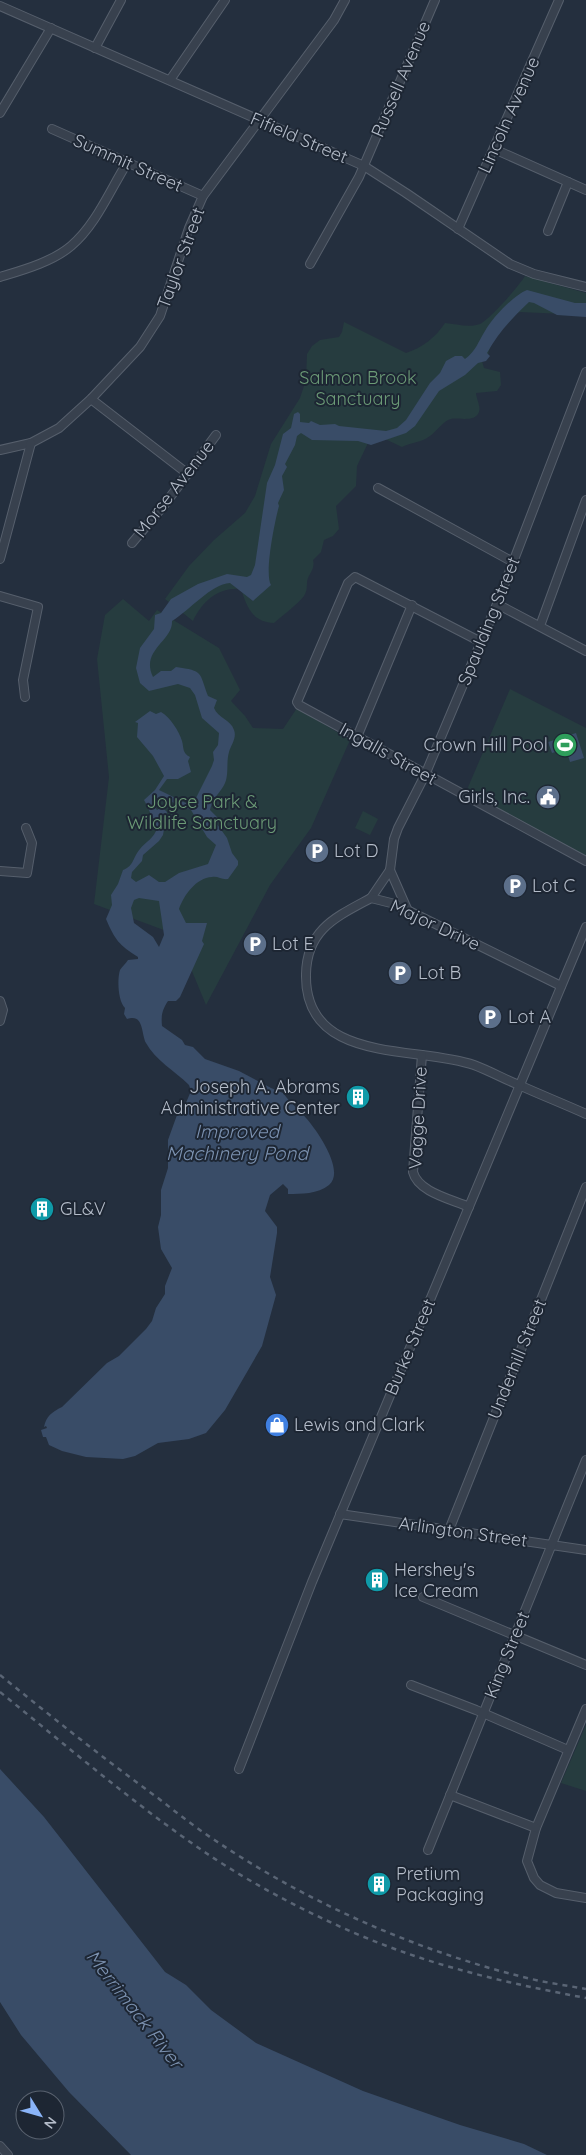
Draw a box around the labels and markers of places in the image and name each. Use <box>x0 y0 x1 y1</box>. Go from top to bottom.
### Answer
sports icon: Crown Hill Pool <box>552 732 578 758</box>
place label: Crown Hill Pool <box>424 733 548 756</box>
public building icon: Girls, Inc. <box>535 784 561 810</box>
place label: Girls, Inc. <box>458 785 530 808</box>
parking icon: Lot D <box>304 838 330 864</box>
place label: Lot D <box>334 839 378 862</box>
parking icon: Lot C <box>502 873 528 899</box>
place label: Lot C <box>532 874 575 897</box>
parking icon: Lot E <box>242 931 268 957</box>
place label: Lot E <box>272 932 314 955</box>
parking icon: Lot B <box>387 960 413 986</box>
place label: Lot B <box>418 961 461 984</box>
parking icon: Lot A <box>477 1004 503 1030</box>
place label: Lot A <box>508 1005 551 1028</box>
place label: Joseph A. Abrams Administrative Center <box>161 1075 340 1119</box>
building icon: Joseph A. Abrams Administrative Center <box>345 1084 371 1110</box>
building icon: GL&V <box>29 1196 55 1222</box>
place label: GL&V <box>60 1197 106 1220</box>
shop icon: Lewis and Clark <box>264 1412 290 1438</box>
place label: Lewis and Clark <box>294 1413 425 1436</box>
place label: Hershey's Ice Cream <box>394 1558 479 1602</box>
building icon: Hershey's Ice Cream <box>364 1567 390 1593</box>
place label: Pretium Packaging <box>396 1862 484 1906</box>
building icon: Pretium Packaging <box>366 1871 392 1897</box>

